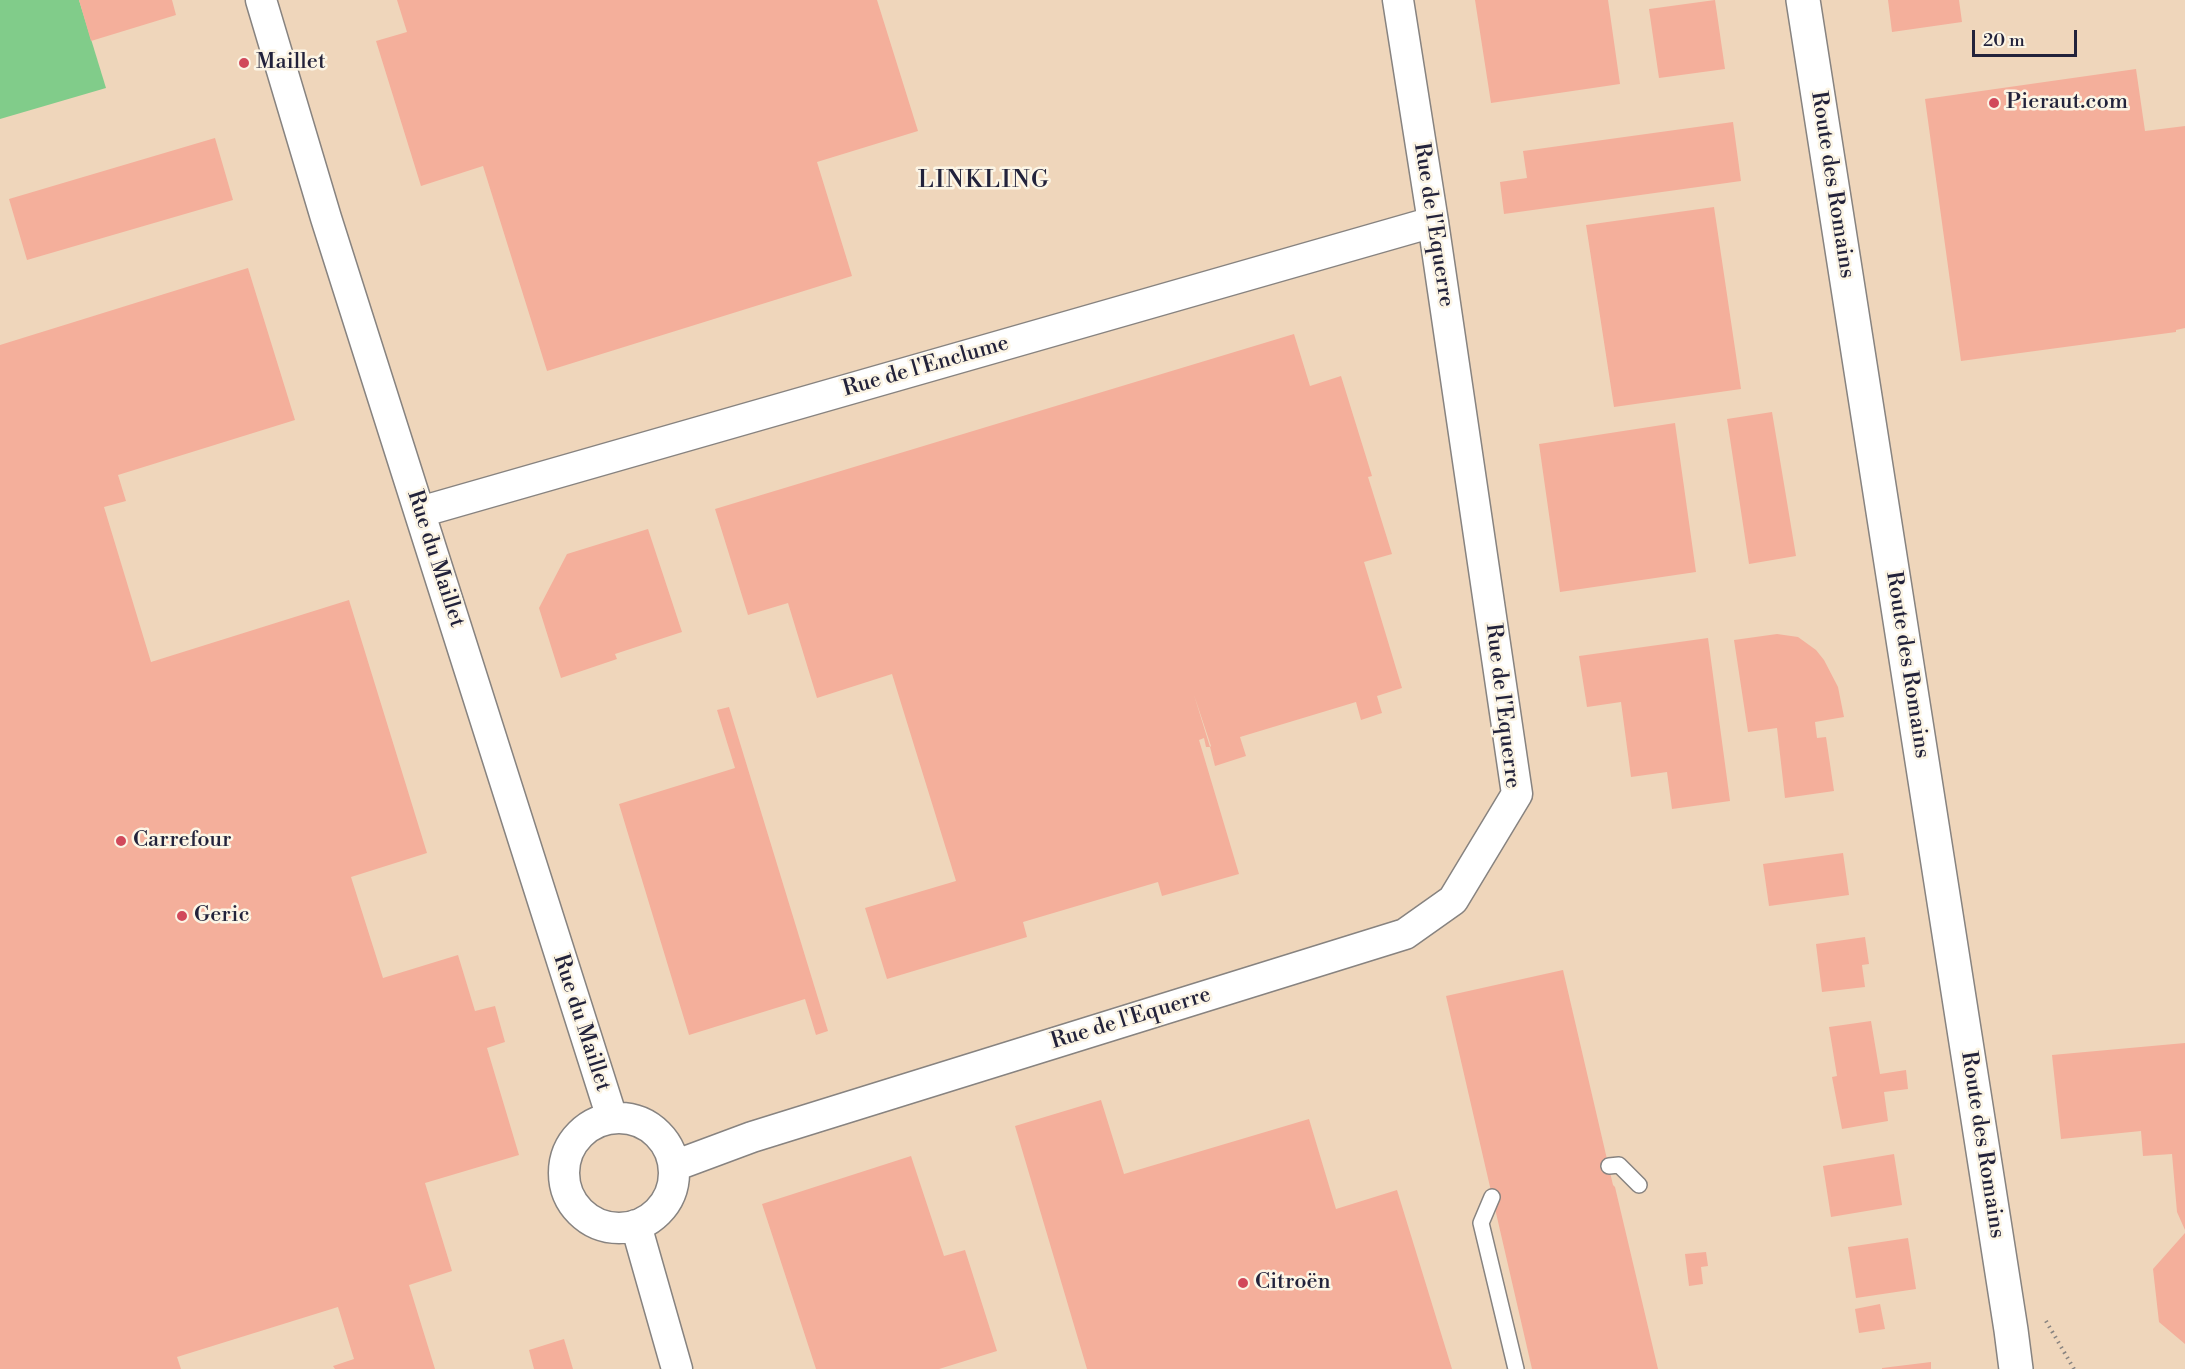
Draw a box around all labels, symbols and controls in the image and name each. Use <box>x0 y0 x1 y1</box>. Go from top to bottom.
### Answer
scale bar <box>1975 18 2080 56</box>
text: 20 m <box>1983 29 2025 52</box>
place label: Maillet <box>256 50 326 76</box>
marker: Maillet <box>237 56 251 70</box>
street label: Route des Romains <box>1804 90 1860 280</box>
place label: Pieraut.com <box>2006 90 2128 116</box>
marker: Pieraut.com <box>1987 96 2001 110</box>
street label: Rue de l'Equerre <box>1407 141 1459 309</box>
district label: LINKLING <box>918 167 1050 195</box>
street label: Rue de l'Enclume <box>840 331 1012 403</box>
street label: Rue du Maillet <box>400 487 470 631</box>
street label: Route des Romains <box>1879 570 1935 760</box>
street label: Rue de l'Equerre <box>1479 622 1525 790</box>
place label: Carrefour <box>133 828 232 854</box>
marker: Carrefour <box>114 834 128 848</box>
place label: Geric <box>194 903 250 929</box>
marker: Geric <box>175 909 189 923</box>
street label: Rue du Maillet <box>546 951 616 1095</box>
street label: Rue de l'Equerre <box>1048 982 1214 1056</box>
street label: Route des Romains <box>1954 1050 2010 1240</box>
place label: Citroën <box>1255 1270 1331 1296</box>
marker: Citroën <box>1236 1276 1250 1290</box>

